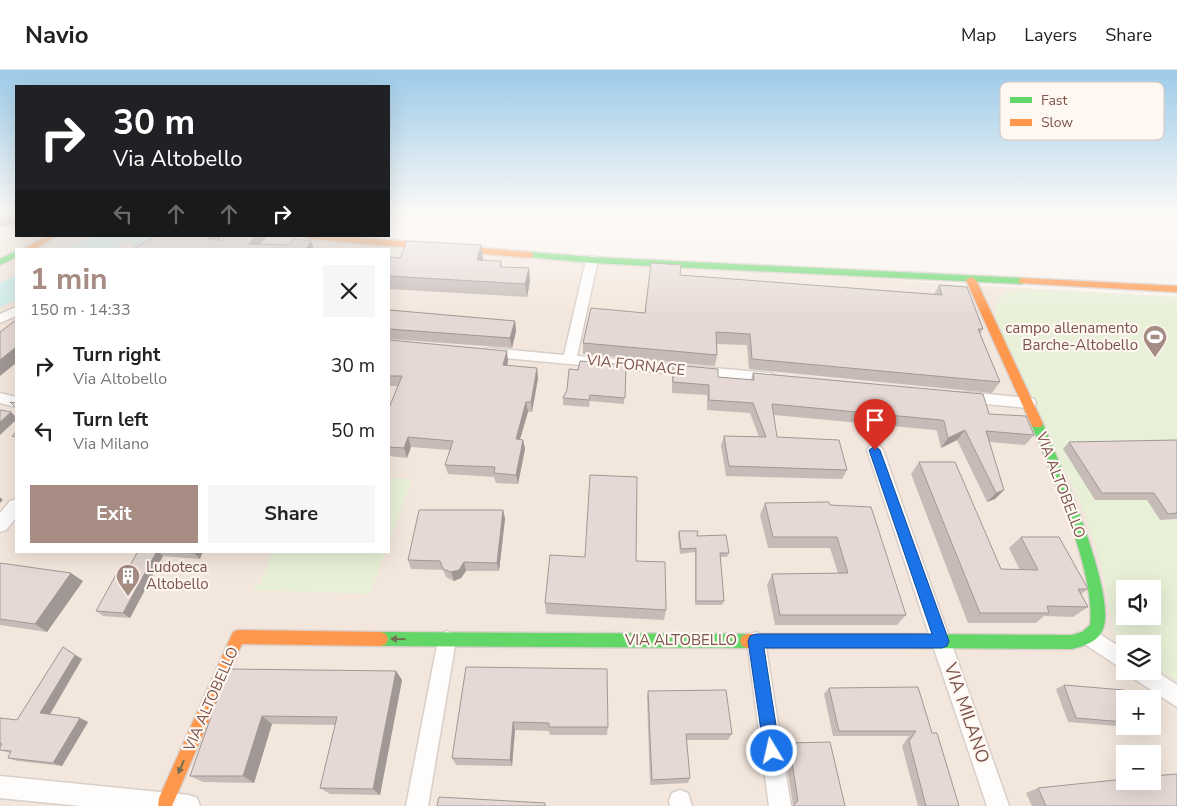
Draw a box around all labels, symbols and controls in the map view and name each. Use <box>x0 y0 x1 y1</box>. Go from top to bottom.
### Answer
text: Navio <box>25 19 89 51</box>
text: Map <box>961 23 996 47</box>
text: Layers <box>1024 23 1077 47</box>
text: Share <box>1105 23 1152 47</box>
legend <box>1000 82 1164 140</box>
text: Fast <box>1041 91 1067 110</box>
text: 30 m <box>113 99 195 146</box>
icon: right <box>30 105 95 170</box>
text: Slow <box>1041 113 1073 132</box>
text: Via Altobello <box>113 144 242 174</box>
icon: left <box>109 200 137 228</box>
icon: ahead <box>162 200 190 228</box>
icon: ahead <box>215 200 243 228</box>
icon: right <box>268 200 296 228</box>
text: 1 min <box>30 259 108 300</box>
button: close <box>323 265 375 317</box>
text: 150 m · 14:33 <box>30 299 131 321</box>
place label: campo allenamento Barche-Altobello <box>1005 318 1138 355</box>
sports icon: campo allenamento Barche-Altobello <box>1142 324 1168 358</box>
text: Turn right <box>73 342 160 368</box>
street label: VIA FORNACE <box>585 350 686 380</box>
icon: right <box>30 352 58 380</box>
text: 30 m <box>331 353 375 379</box>
text: Via Altobello <box>73 368 167 390</box>
pin <box>854 399 896 450</box>
icon: arrive <box>861 406 889 434</box>
text: Turn left <box>73 407 148 433</box>
icon: left <box>30 417 58 445</box>
text: 50 m <box>331 418 375 444</box>
street label: VIA ALTOBELLO <box>1031 428 1090 541</box>
text: Via Milano <box>73 433 149 455</box>
button: Exit <box>30 485 198 543</box>
button: Share <box>208 485 375 543</box>
place label: Ludoteca Altobello <box>146 557 209 594</box>
building icon: Ludoteca Altobello <box>115 563 141 597</box>
map controls <box>1116 580 1161 790</box>
button: sound <box>1116 580 1161 625</box>
street label: VIA ALTOBELLO <box>624 630 737 650</box>
one-way arrow <box>390 635 406 643</box>
button: layers <box>1116 635 1161 680</box>
street label: VIA ALTOBELLO <box>179 644 243 755</box>
street label: VIA MILANO <box>938 659 995 766</box>
button: + <box>1116 690 1161 735</box>
position arrow <box>745 724 797 776</box>
button: − <box>1116 745 1161 790</box>
one-way arrow <box>177 760 185 774</box>

